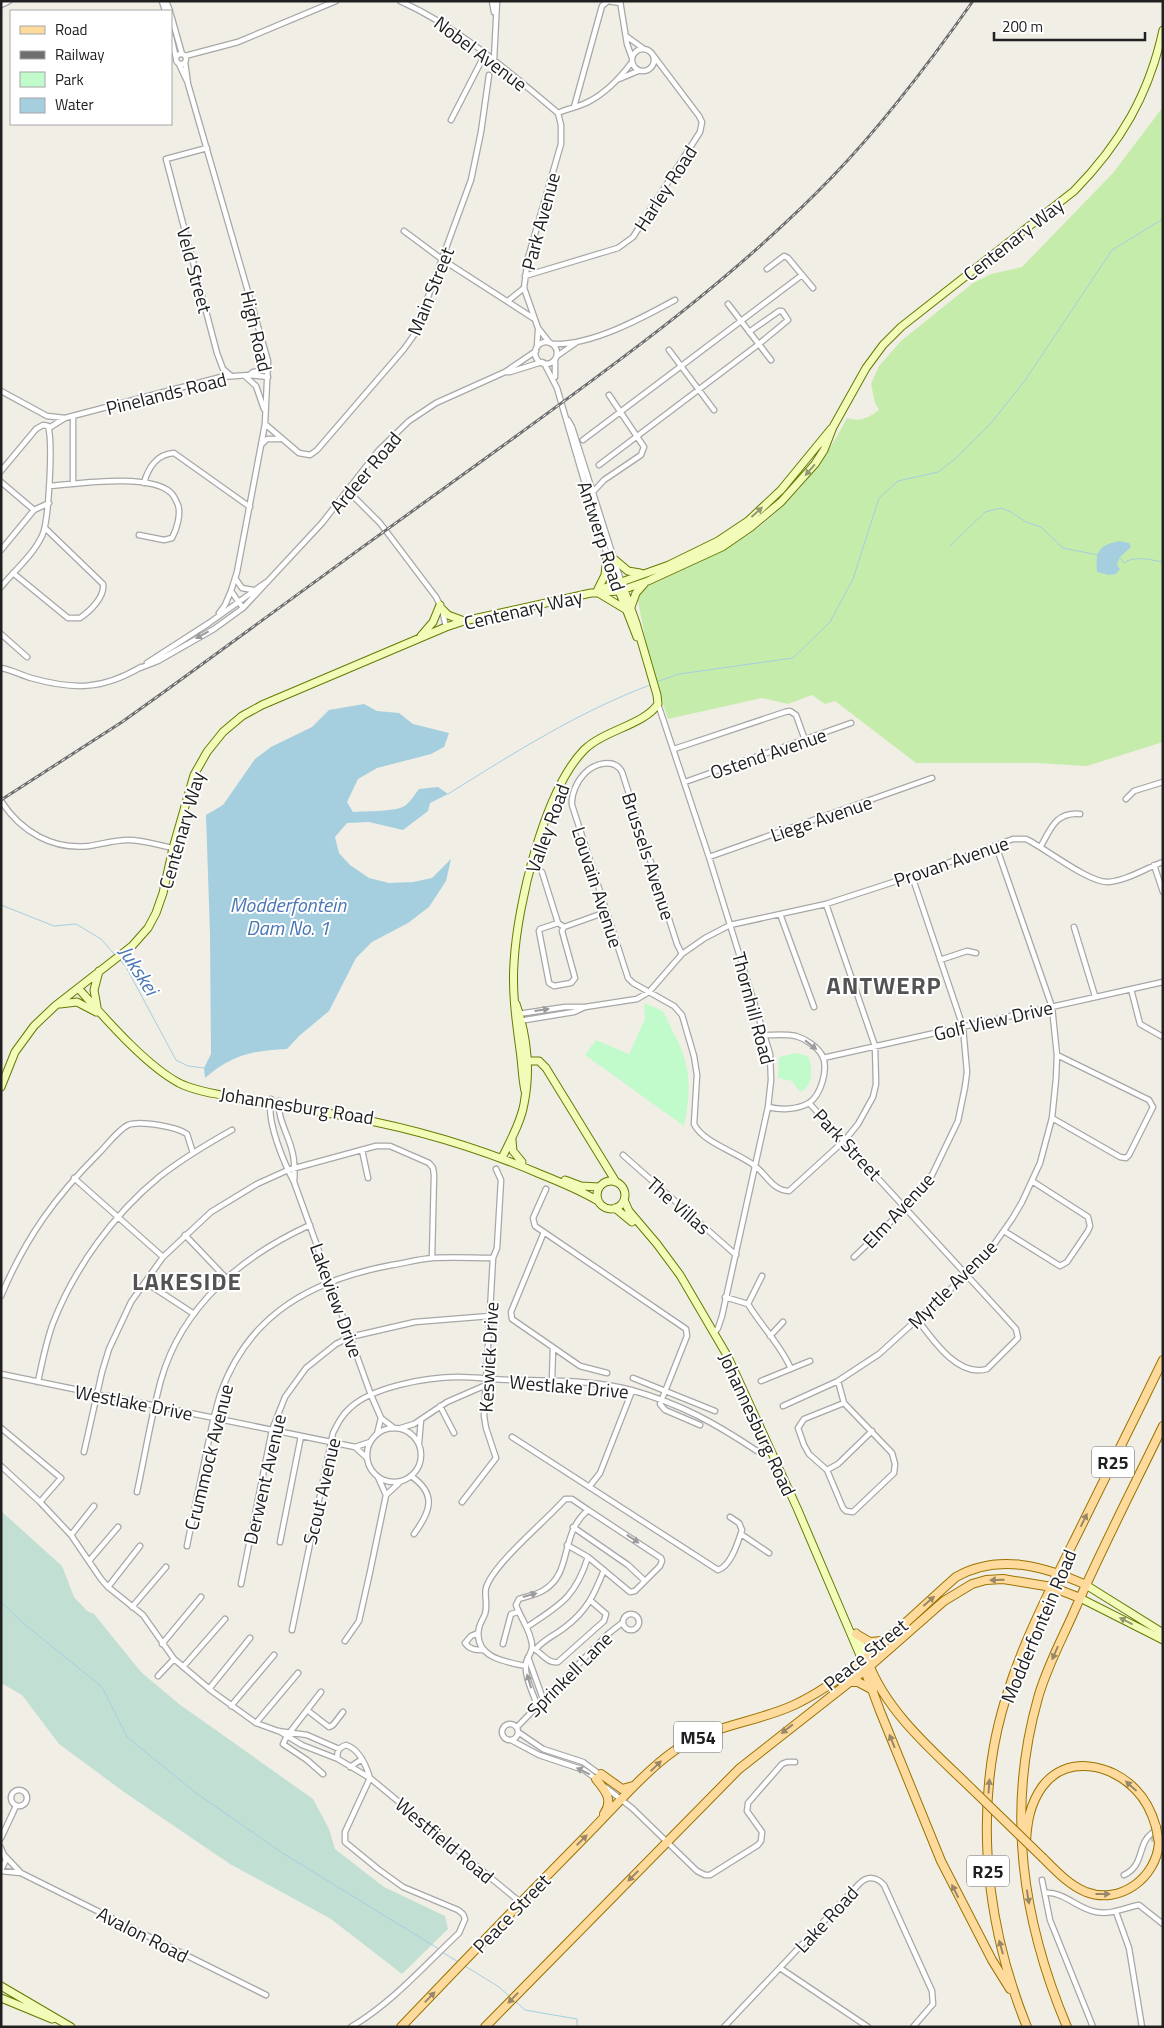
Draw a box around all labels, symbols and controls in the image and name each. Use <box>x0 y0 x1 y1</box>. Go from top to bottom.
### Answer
street label: Nobel Avenue <box>428 8 534 98</box>
legend <box>10 10 172 125</box>
scale bar <box>994 10 1145 42</box>
text: 200 m <box>1002 15 1043 38</box>
text: Road <box>55 18 87 41</box>
text: Railway <box>55 43 105 66</box>
text: Park <box>55 68 84 91</box>
text: Water <box>55 93 94 116</box>
street label: Harley Road <box>626 139 704 237</box>
street label: Park Avenue <box>513 169 567 273</box>
street label: Centenary Way <box>956 190 1070 288</box>
street label: Veld Street <box>170 224 220 316</box>
street label: Main Street <box>399 242 461 340</box>
street label: High Road <box>234 288 280 374</box>
street label: Pinelands Road <box>103 364 229 422</box>
street label: Ardeer Road <box>322 425 408 519</box>
one-way arrow <box>804 463 816 475</box>
street label: Antwerp Road <box>571 477 633 595</box>
one-way arrow <box>751 506 763 518</box>
street label: Centenary Way <box>461 581 585 637</box>
one-way arrow <box>196 631 209 640</box>
street label: Ostend Avenue <box>706 720 830 786</box>
street label: Centenary Way <box>150 768 212 892</box>
street label: Valley Road <box>518 779 576 877</box>
street label: Liege Avenue <box>766 787 876 849</box>
street label: Brussels Avenue <box>615 789 683 923</box>
street label: Louvain Avenue <box>565 823 631 951</box>
street label: Provan Avenue <box>890 828 1012 894</box>
water label: Modderfontein Dam No. 1 <box>230 889 347 943</box>
water label: Jukskei <box>111 939 168 1004</box>
street label: Thornhill Road <box>725 948 783 1068</box>
district label: ANTWERP <box>826 967 942 1003</box>
street label: Golf View Drive <box>931 992 1055 1048</box>
one-way arrow <box>535 1006 551 1014</box>
one-way arrow <box>804 1040 818 1050</box>
street label: Johannesburg Road <box>218 1079 376 1131</box>
street label: Park Street <box>807 1101 889 1187</box>
street label: Elm Avenue <box>855 1166 941 1254</box>
street label: The Villas <box>641 1169 717 1241</box>
street label: Myrtle Avenue <box>901 1233 1003 1335</box>
street label: Lakeview Drive <box>303 1239 371 1361</box>
district label: LAKESIDE <box>132 1263 242 1299</box>
street label: Keswick Drive <box>471 1301 505 1413</box>
street label: Johannesburg Road <box>712 1347 804 1501</box>
street label: Westlake Drive <box>508 1366 630 1406</box>
street label: Westlake Drive <box>73 1376 195 1428</box>
street label: Crummock Avenue <box>176 1381 240 1533</box>
street label: Derwent Avenue <box>235 1411 293 1547</box>
street label: Scout Avenue <box>295 1435 347 1547</box>
road number: R25 <box>1092 1446 1134 1478</box>
one-way arrow <box>1080 1513 1088 1527</box>
one-way arrow <box>626 1534 640 1544</box>
street label: Modderfontein Road <box>993 1545 1083 1707</box>
one-way arrow <box>989 1576 1005 1584</box>
one-way arrow <box>523 1591 538 1599</box>
one-way arrow <box>923 1595 935 1607</box>
street label: Peace Street <box>817 1611 914 1697</box>
one-way arrow <box>1119 1617 1133 1625</box>
street label: Sprinkell Lane <box>519 1624 619 1724</box>
one-way arrow <box>1051 1646 1059 1660</box>
one-way arrow <box>525 1674 533 1689</box>
road number: M54 <box>674 1721 722 1752</box>
one-way arrow <box>781 1724 794 1735</box>
one-way arrow <box>888 1734 896 1748</box>
one-way arrow <box>650 1760 662 1772</box>
one-way arrow <box>576 1767 590 1775</box>
one-way arrow <box>986 1778 994 1794</box>
one-way arrow <box>1126 1780 1138 1792</box>
street label: Westfield Road <box>389 1790 501 1890</box>
one-way arrow <box>576 1834 588 1846</box>
road number: R25 <box>967 1855 1009 1886</box>
street label: Peace Street <box>465 1866 557 1959</box>
one-way arrow <box>627 1870 639 1882</box>
street label: Lake Road <box>787 1879 865 1959</box>
one-way arrow <box>951 1884 959 1898</box>
one-way arrow <box>1024 1889 1032 1905</box>
one-way arrow <box>1095 1890 1111 1898</box>
street label: Avalon Road <box>92 1899 194 1969</box>
one-way arrow <box>997 1940 1005 1955</box>
one-way arrow <box>424 1991 436 2003</box>
one-way arrow <box>507 1991 519 2003</box>

